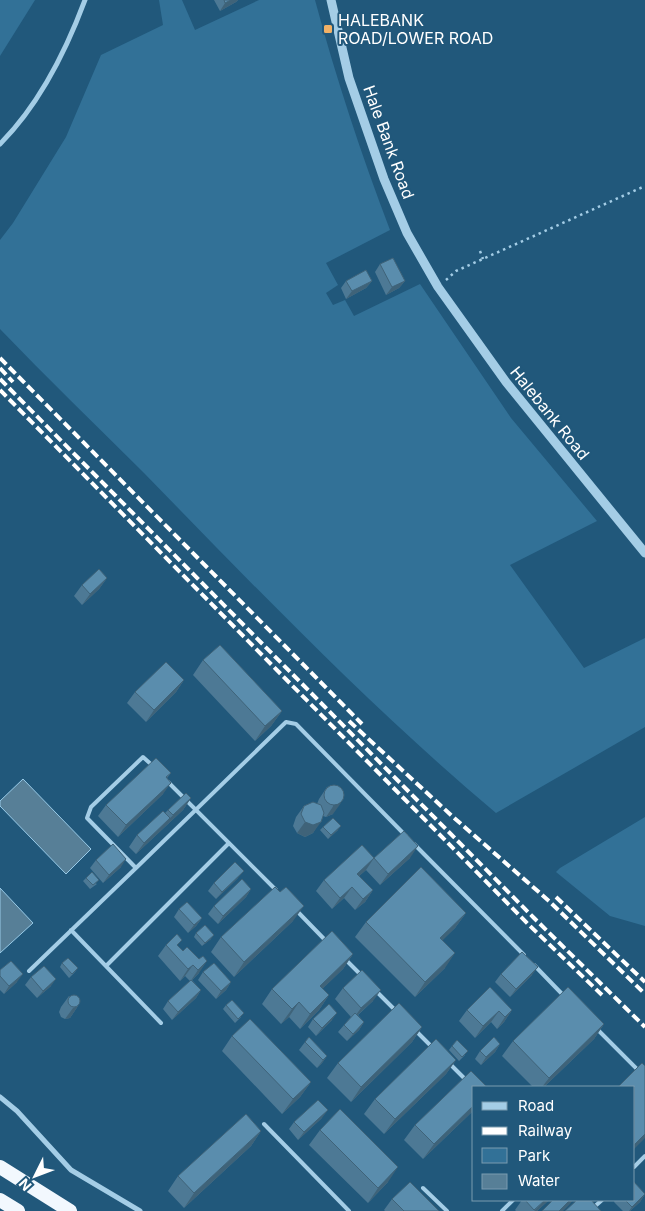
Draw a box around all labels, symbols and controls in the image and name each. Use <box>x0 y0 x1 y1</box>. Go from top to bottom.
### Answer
place label: HALEBANK ROAD/LOWER ROAD <box>338 10 493 48</box>
marker: HALEBANK ROAD/LOWER ROAD <box>322 23 334 35</box>
street label: Hale Bank Road <box>359 82 419 202</box>
street label: Halebank Road <box>506 362 594 464</box>
legend <box>472 1086 635 1201</box>
text: Road <box>518 1096 554 1115</box>
text: Railway <box>518 1121 573 1140</box>
text: Park <box>518 1146 551 1165</box>
north arrow <box>10 1151 60 1201</box>
text: Water <box>518 1171 560 1190</box>
text: N <box>15 1175 35 1195</box>

